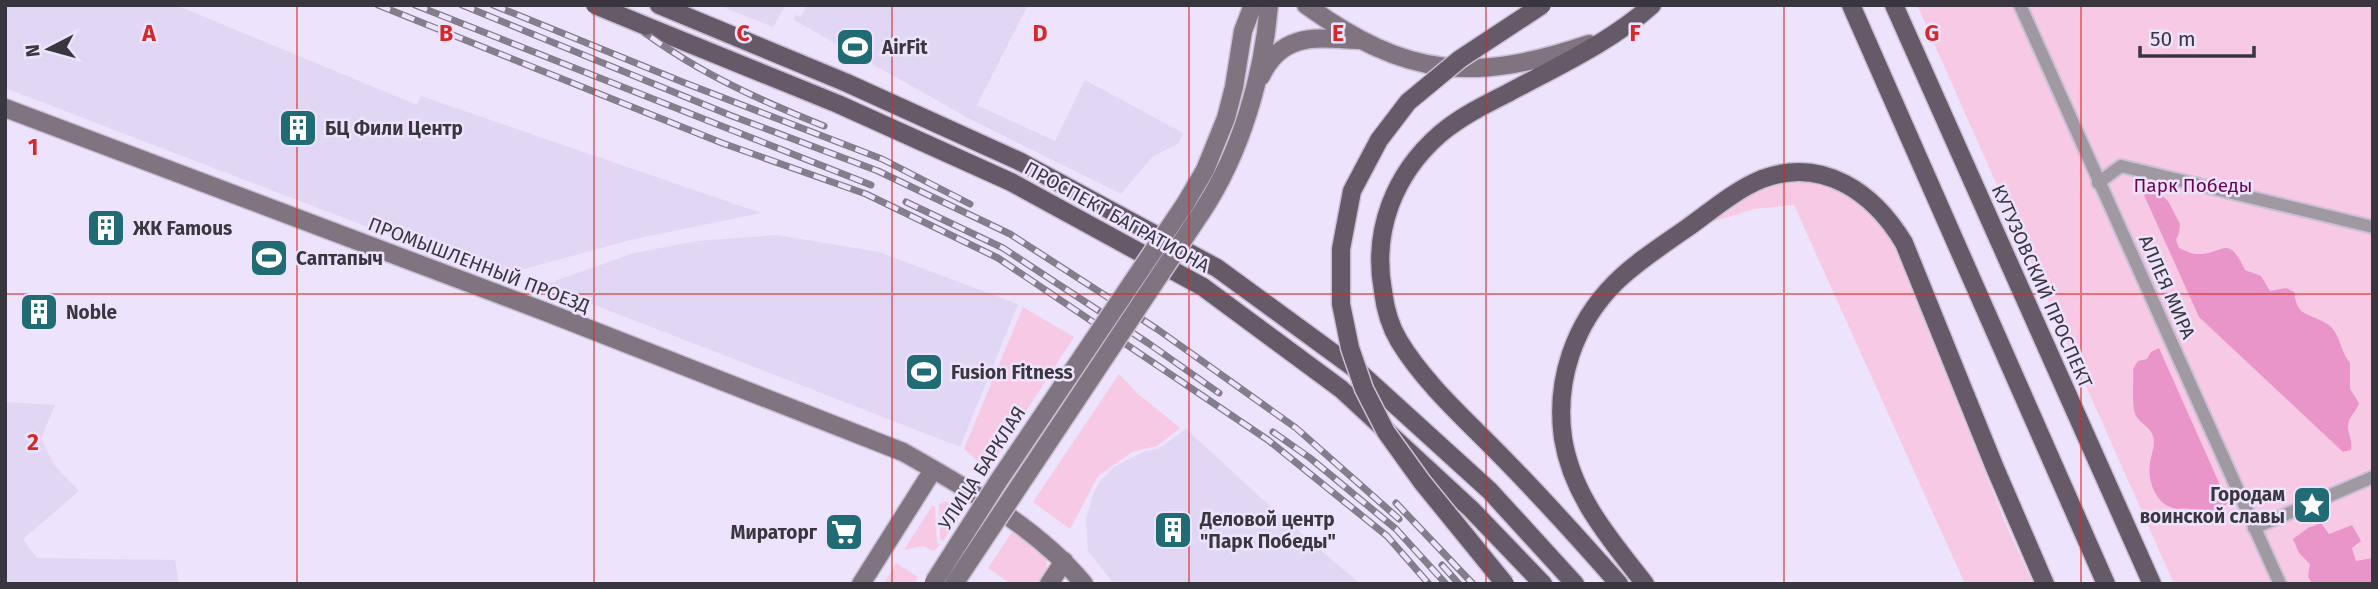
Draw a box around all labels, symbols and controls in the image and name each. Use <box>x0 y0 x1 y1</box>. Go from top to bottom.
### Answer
north arrow <box>14 14 84 84</box>
scale bar <box>2140 14 2254 58</box>
text: A <box>141 19 156 47</box>
text: B <box>439 19 453 47</box>
text: C <box>736 19 750 47</box>
text: D <box>1033 19 1048 47</box>
text: E <box>1332 19 1344 47</box>
text: F <box>1629 19 1641 47</box>
text: G <box>1925 19 1939 47</box>
sports icon: AirFit <box>834 26 876 68</box>
text: 50 m <box>2150 26 2196 52</box>
place label: AirFit <box>881 36 928 59</box>
text: N <box>20 43 45 58</box>
building icon: БЦ Фили Центр <box>277 107 319 149</box>
place label: БЦ Фили Центр <box>325 117 463 140</box>
text: 1 <box>28 133 38 161</box>
street label: ПРОСПЕКТ БАГРАТИОНА <box>1021 157 1213 277</box>
park label: Парк Победы <box>2134 174 2252 197</box>
street label: КУТУЗОВСКИЙ ПРОСПЕКТ <box>1987 181 2097 391</box>
building icon: ЖК Famous <box>85 207 127 249</box>
street label: ПРОМЫШЛЕННЫЙ ПРОЕЗД <box>365 212 593 318</box>
place label: ЖК Famous <box>132 217 232 240</box>
street label: АЛЛЕЯ МИРА <box>2134 232 2200 343</box>
sports icon: Саптапыч <box>248 237 290 279</box>
place label: Саптапыч <box>296 247 383 270</box>
building icon: Noble <box>18 291 60 333</box>
place label: Noble <box>66 301 117 324</box>
sports icon: Fusion Fitness <box>903 351 945 393</box>
place label: Fusion Fitness <box>951 361 1073 384</box>
street label: УЛИЦА БАРКЛАЯ <box>933 402 1031 534</box>
text: 2 <box>27 428 39 456</box>
place label: Городам воинской славы <box>2140 483 2285 528</box>
place icon: Городам воинской славы <box>2291 484 2333 526</box>
place label: Деловой центр "Парк Победы" <box>1199 508 1336 553</box>
building icon: Деловой центр "Парк Победы" <box>1152 509 1194 551</box>
supermarket icon: Мираторг <box>823 511 865 553</box>
place label: Мираторг <box>730 521 818 544</box>

